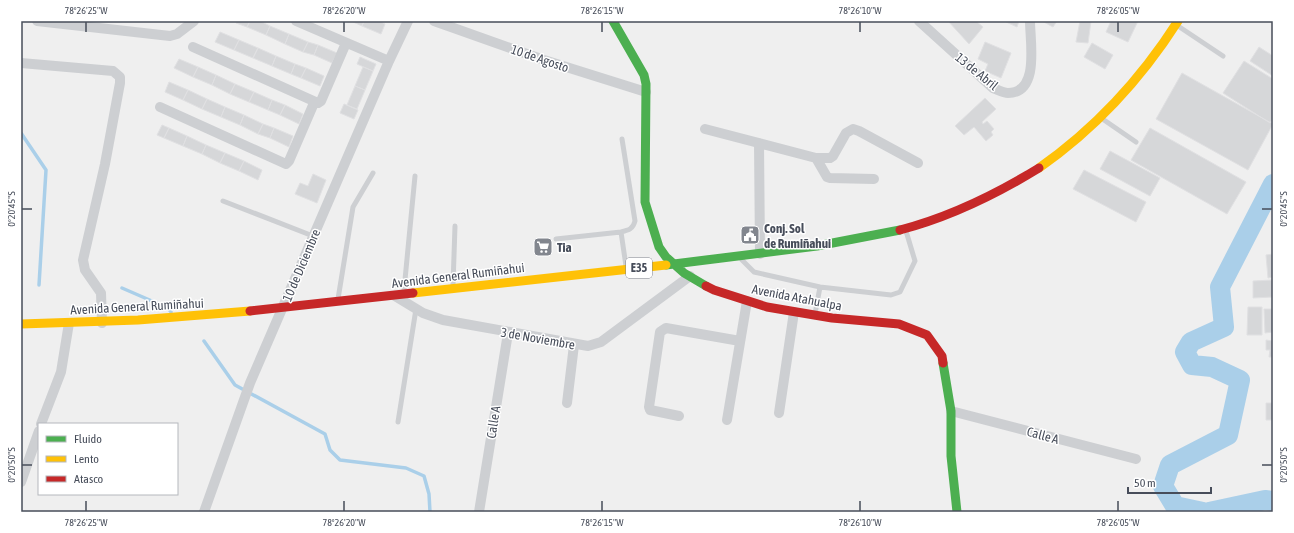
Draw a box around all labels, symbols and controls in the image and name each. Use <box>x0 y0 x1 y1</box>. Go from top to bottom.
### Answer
text: 78°26'25"W <box>64 5 108 16</box>
text: 78°26'20"W <box>322 5 366 16</box>
text: 78°26'15"W <box>580 5 624 16</box>
text: 78°26'10"W <box>838 5 882 16</box>
text: 78°26'05"W <box>1096 5 1140 16</box>
street label: 10 de Agosto <box>509 42 571 75</box>
street label: 13 de Abril <box>952 50 1002 94</box>
text: 0°20'45"S <box>6 191 17 227</box>
text: 0°20'45"S <box>1278 191 1289 227</box>
place label: Conj. Sol de Rumiñahui <box>764 221 831 251</box>
public building icon: Conj. Sol de Rumiñahui <box>739 224 761 246</box>
street label: 10 de Diciembre <box>279 227 323 304</box>
supermarket icon: Tia <box>532 236 554 258</box>
place label: Tia <box>557 240 571 255</box>
road number: E35 <box>626 258 652 278</box>
street label: Avenida General Rumiñahui <box>391 260 525 291</box>
street label: Avenida Atahualpa <box>751 281 843 314</box>
street label: Avenida General Rumiñahui <box>70 296 204 317</box>
street label: 3 de Noviembre <box>500 325 576 352</box>
street label: Calle A <box>484 404 504 439</box>
legend <box>38 423 178 495</box>
street label: Calle A <box>1025 424 1061 447</box>
text: Fluido <box>74 432 102 446</box>
text: 0°20'50"S <box>6 447 17 483</box>
text: 0°20'50"S <box>1278 447 1289 483</box>
text: Lento <box>74 452 99 466</box>
scale bar <box>1128 469 1211 495</box>
text: Atasco <box>74 472 104 486</box>
text: 50 m <box>1134 476 1156 490</box>
text: 78°26'25"W <box>64 517 108 528</box>
text: 78°26'20"W <box>322 517 366 528</box>
text: 78°26'15"W <box>580 517 624 528</box>
text: 78°26'10"W <box>838 517 882 528</box>
text: 78°26'05"W <box>1096 517 1140 528</box>

